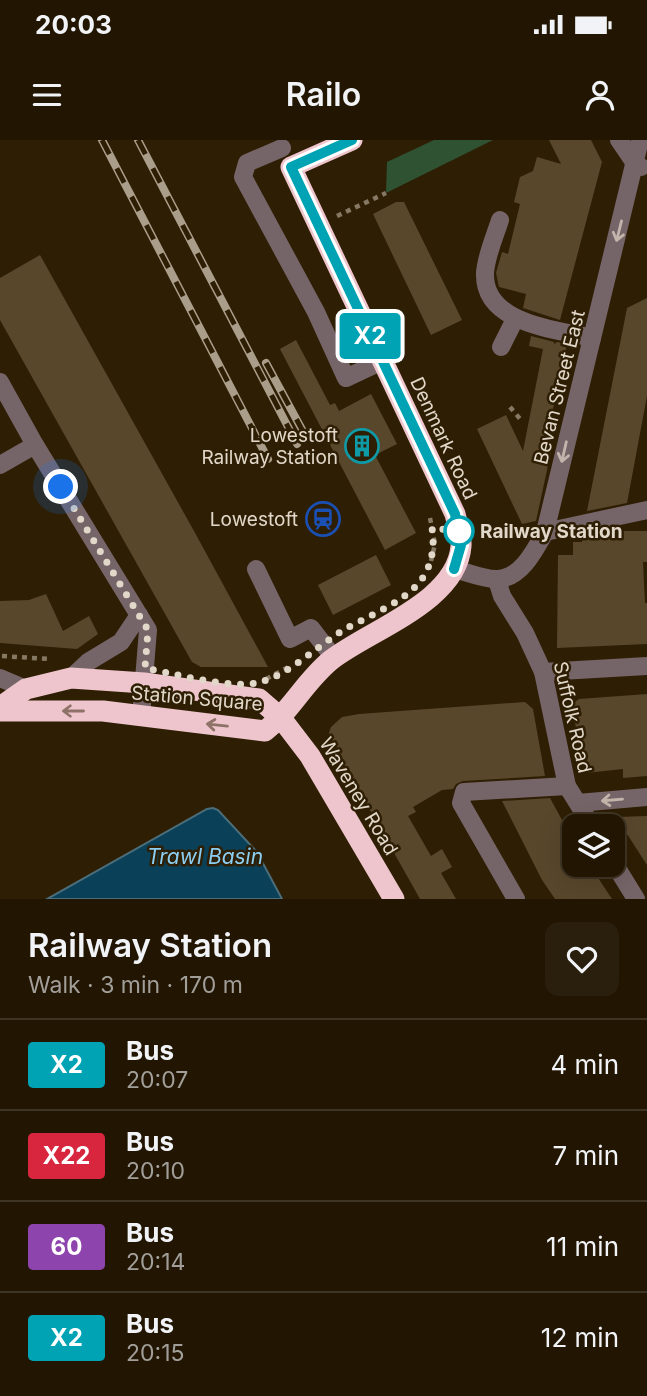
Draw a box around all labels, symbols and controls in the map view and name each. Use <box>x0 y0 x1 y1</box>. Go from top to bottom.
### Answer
text: 20:03 <box>35 9 112 40</box>
text: Railo <box>286 75 361 114</box>
icon: menu <box>28 76 66 114</box>
icon: person <box>581 76 619 114</box>
one-way arrow <box>612 219 625 242</box>
street label: Bevan Street East <box>529 308 590 467</box>
line badge: X2 <box>338 313 402 359</box>
text: X2 <box>354 321 386 350</box>
street label: Denmark Road <box>405 373 482 503</box>
place label: Lowestoft Railway Station <box>201 424 338 469</box>
building icon: Lowestoft Railway Station <box>343 427 381 465</box>
one-way arrow <box>557 440 570 463</box>
your location <box>43 469 78 504</box>
station icon: Lowestoft <box>304 500 342 538</box>
place label: Lowestoft <box>210 508 298 531</box>
marker: Railway Station <box>444 516 474 546</box>
place label: Railway Station <box>480 520 623 543</box>
street label: Suffolk Road <box>549 659 597 775</box>
street label: Station Square <box>130 681 264 716</box>
one-way arrow <box>62 704 85 718</box>
one-way arrow <box>206 718 229 731</box>
street label: Waveney Road <box>314 733 403 859</box>
one-way arrow <box>601 794 624 807</box>
map controls <box>562 814 625 877</box>
button: layers <box>562 814 625 877</box>
water label: Trawl Basin <box>147 844 263 869</box>
button: heart <box>545 922 619 996</box>
text: Railway Station <box>28 925 272 965</box>
text: Walk · 3 min · 170 m <box>28 971 243 999</box>
text: Bus <box>126 1035 174 1066</box>
text: 4 min <box>550 1049 619 1080</box>
text: X2 <box>50 1050 83 1079</box>
text: 20:07 <box>126 1066 188 1094</box>
text: Bus <box>126 1126 174 1157</box>
text: 7 min <box>553 1140 619 1171</box>
text: X22 <box>43 1141 90 1170</box>
text: 20:10 <box>126 1157 185 1185</box>
text: Bus <box>126 1217 174 1248</box>
text: 11 min <box>546 1231 619 1262</box>
text: 60 <box>51 1232 82 1261</box>
text: 20:14 <box>126 1248 185 1276</box>
text: Bus <box>126 1308 174 1339</box>
text: 12 min <box>541 1322 619 1353</box>
text: X2 <box>50 1323 83 1352</box>
text: 20:15 <box>126 1339 185 1367</box>

